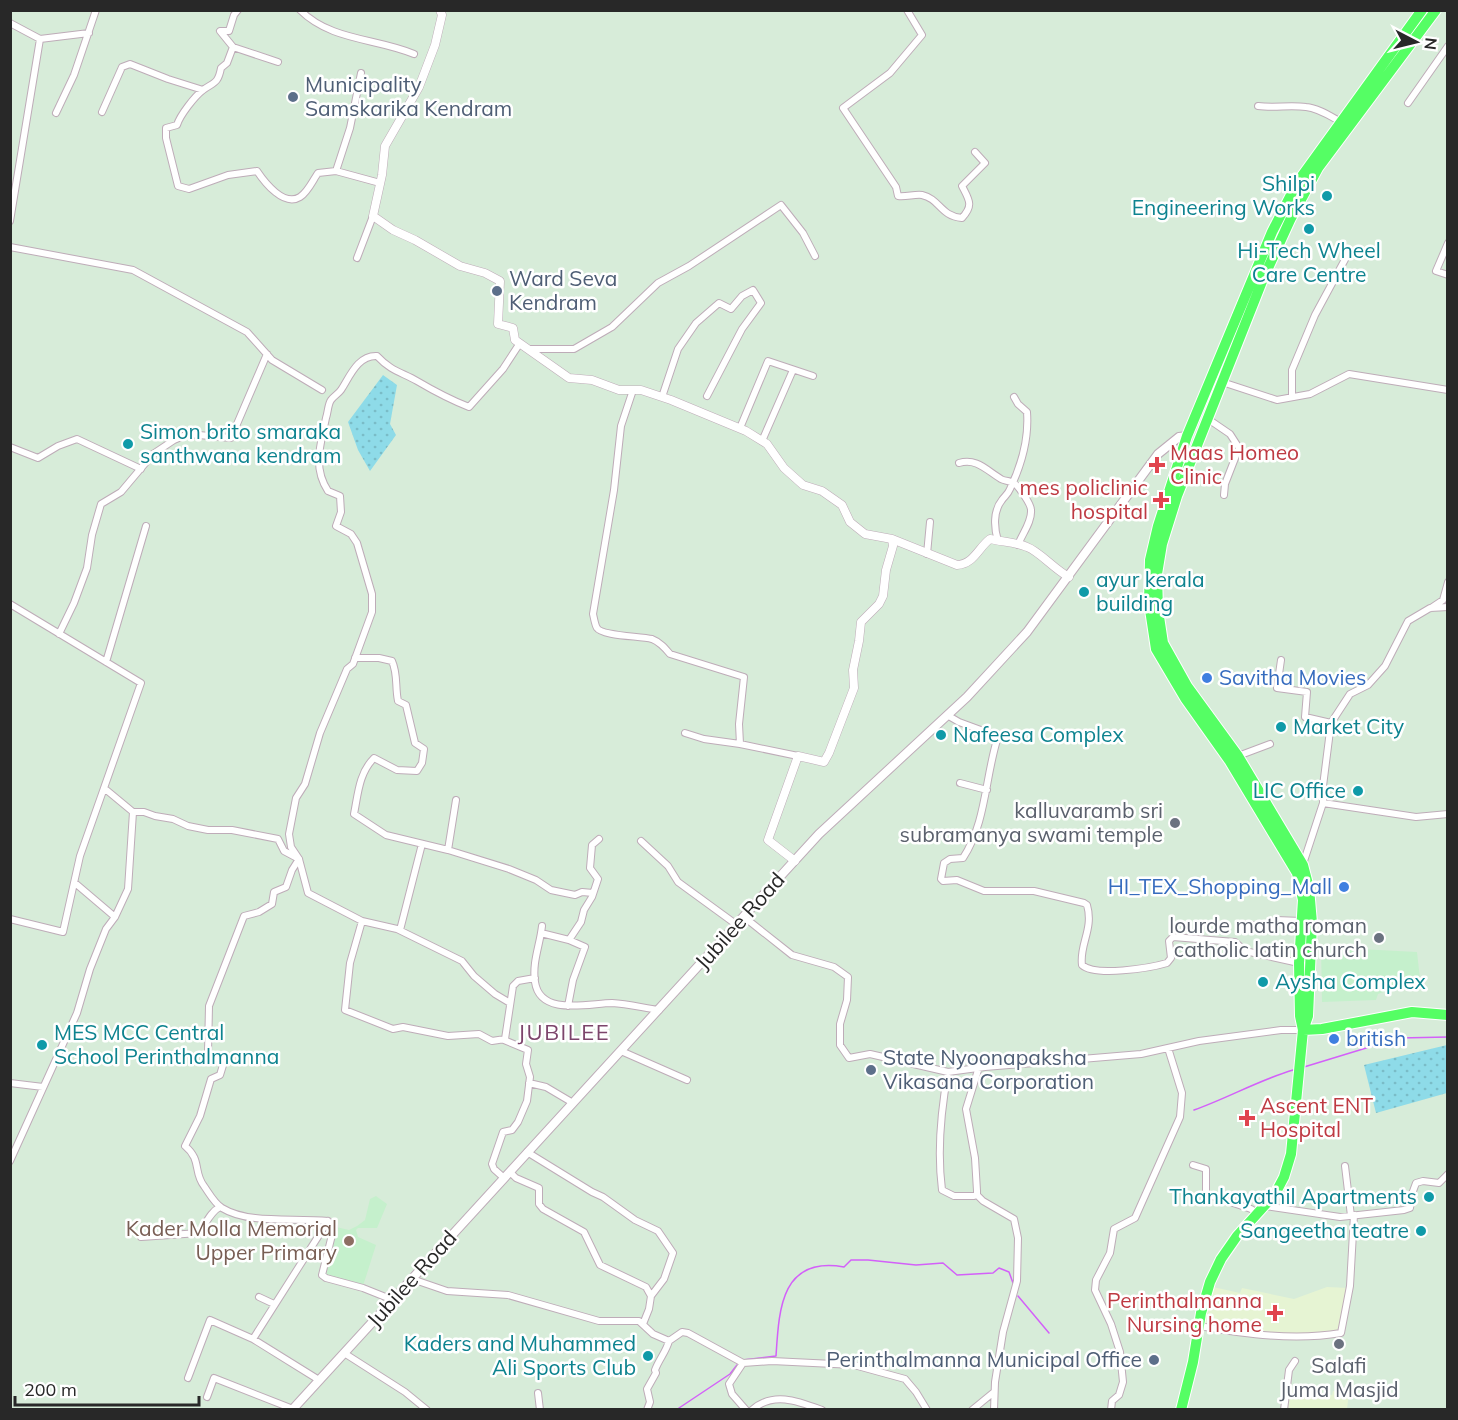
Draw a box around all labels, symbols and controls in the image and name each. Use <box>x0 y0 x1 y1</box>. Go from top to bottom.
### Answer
north arrow <box>1386 12 1446 72</box>
text: N <box>1420 37 1442 51</box>
place label: Municipality Samskarika Kendram <box>305 71 512 121</box>
marker: Municipality Samskarika Kendram <box>286 90 300 104</box>
place label: Shilpi Engineering Works <box>1132 170 1315 220</box>
marker: Shilpi Engineering Works <box>1320 189 1334 203</box>
marker: Hi-Tech Wheel Care Centre <box>1302 222 1316 236</box>
place label: Hi-Tech Wheel Care Centre <box>1237 237 1381 287</box>
place label: Ward Seva Kendram <box>509 265 617 315</box>
marker: Ward Seva Kendram <box>490 284 504 298</box>
place label: Simon brito smaraka santhwana kendram <box>140 418 341 468</box>
marker: Simon brito smaraka santhwana kendram <box>121 437 135 451</box>
place label: Maas Homeo Clinic <box>1170 439 1299 489</box>
marker: Maas Homeo Clinic <box>1148 456 1166 474</box>
place label: mes policlinic hospital <box>1020 474 1148 524</box>
marker: mes policlinic hospital <box>1152 491 1170 509</box>
place label: ayur kerala building <box>1096 566 1205 616</box>
marker: ayur kerala building <box>1077 585 1091 599</box>
place label: Savitha Movies <box>1219 664 1366 690</box>
marker: Savitha Movies <box>1200 671 1214 685</box>
place label: Market City <box>1293 713 1404 739</box>
marker: Market City <box>1274 720 1288 734</box>
place label: Nafeesa Complex <box>953 721 1124 747</box>
marker: Nafeesa Complex <box>934 728 948 742</box>
place label: LIC Office <box>1253 777 1346 803</box>
marker: LIC Office <box>1351 784 1365 798</box>
place label: kalluvaramb sri subramanya swami temple <box>900 797 1163 847</box>
marker: kalluvaramb sri subramanya swami temple <box>1168 816 1182 830</box>
street label: Jubilee Road <box>689 867 790 974</box>
place label: HI_TEX_Shopping_Mall <box>1108 873 1332 899</box>
marker: HI_TEX_Shopping_Mall <box>1337 880 1351 894</box>
place label: lourde matha roman catholic latin church <box>1169 912 1367 962</box>
marker: lourde matha roman catholic latin church <box>1372 931 1386 945</box>
place label: Aysha Complex <box>1275 968 1426 994</box>
marker: Aysha Complex <box>1256 975 1270 989</box>
district label: JUBILEE <box>518 1018 610 1046</box>
place label: MES MCC Central School Perinthalmanna <box>54 1019 279 1069</box>
place label: british <box>1346 1025 1406 1051</box>
marker: british <box>1327 1032 1341 1046</box>
marker: MES MCC Central School Perinthalmanna <box>35 1038 49 1052</box>
place label: State Nyoonapaksha Vikasana Corporation <box>883 1044 1094 1094</box>
marker: State Nyoonapaksha Vikasana Corporation <box>864 1063 878 1077</box>
place label: Ascent ENT Hospital <box>1260 1092 1373 1142</box>
marker: Ascent ENT Hospital <box>1238 1109 1256 1127</box>
place label: Thankayathil Apartments <box>1169 1183 1417 1209</box>
marker: Thankayathil Apartments <box>1422 1190 1436 1204</box>
place label: Kader Molla Memorial Upper Primary <box>126 1215 337 1265</box>
place label: Sangeetha teatre <box>1240 1217 1409 1243</box>
marker: Sangeetha teatre <box>1414 1224 1428 1238</box>
street label: Jubilee Road <box>361 1225 462 1332</box>
marker: Kader Molla Memorial Upper Primary <box>342 1234 356 1248</box>
place label: Perinthalmanna Nursing home <box>1107 1287 1262 1337</box>
marker: Perinthalmanna Nursing home <box>1266 1304 1284 1322</box>
place label: Kaders and Muhammed Ali Sports Club <box>404 1330 636 1380</box>
marker: Salafi Juma Masjid <box>1332 1337 1346 1351</box>
place label: Perinthalmanna Municipal Office <box>826 1346 1142 1372</box>
marker: Kaders and Muhammed Ali Sports Club <box>641 1349 655 1363</box>
place label: Salafi Juma Masjid <box>1279 1352 1399 1402</box>
marker: Perinthalmanna Municipal Office <box>1147 1353 1161 1367</box>
scale bar <box>15 1369 200 1407</box>
text: 200 m <box>24 1378 77 1401</box>

